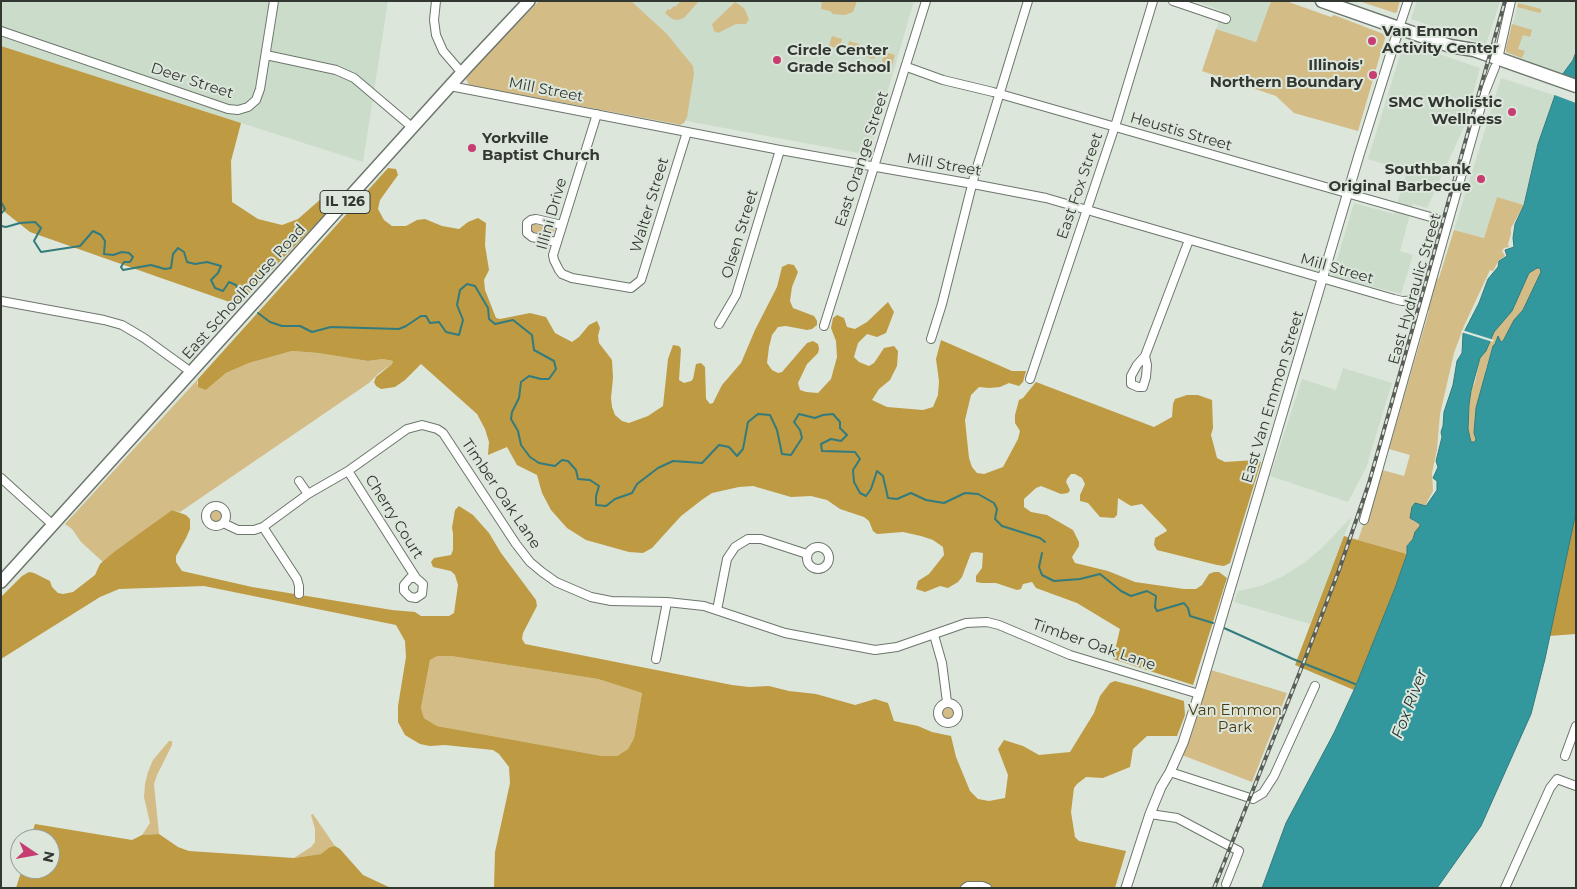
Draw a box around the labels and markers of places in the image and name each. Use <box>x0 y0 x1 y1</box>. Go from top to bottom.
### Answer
place label: Van Emmon Activity Center <box>1382 23 1499 58</box>
marker: Van Emmon Activity Center <box>1366 35 1378 47</box>
place label: Circle Center Grade School <box>787 42 891 77</box>
marker: Circle Center Grade School <box>771 54 783 66</box>
place label: Illinois' Northern Boundary <box>1210 57 1363 92</box>
marker: Illinois' Northern Boundary <box>1367 69 1379 81</box>
place label: SMC Wholistic Wellness <box>1388 94 1502 129</box>
marker: SMC Wholistic Wellness <box>1506 106 1518 118</box>
place label: Yorkville Baptist Church <box>482 130 600 165</box>
marker: Yorkville Baptist Church <box>466 142 478 154</box>
place label: Southbank Original Barbecue <box>1328 161 1471 196</box>
marker: Southbank Original Barbecue <box>1475 173 1487 185</box>

